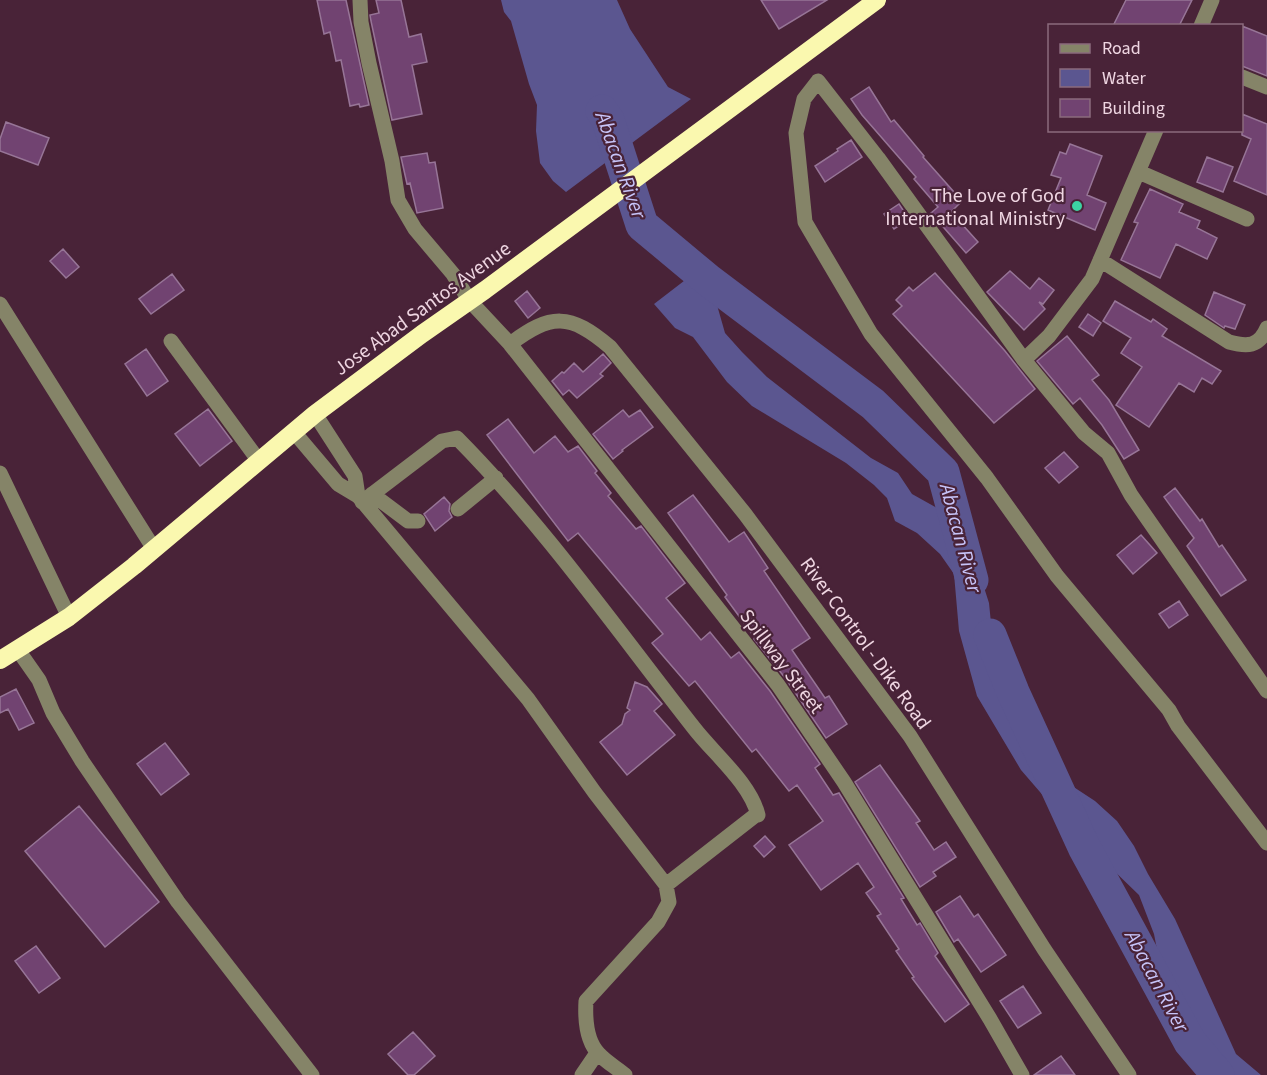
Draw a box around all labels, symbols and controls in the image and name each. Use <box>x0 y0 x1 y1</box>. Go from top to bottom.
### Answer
legend <box>1048 24 1243 132</box>
text: Road <box>1102 36 1141 61</box>
text: Water <box>1102 66 1146 91</box>
text: Building <box>1102 96 1165 121</box>
water label: Abacan River <box>587 105 654 223</box>
place label: The Love of God International Ministry <box>885 182 1066 233</box>
marker: The Love of God International Ministry <box>1070 199 1084 213</box>
street label: Jose Abad Santos Avenue <box>328 235 517 383</box>
water label: Abacan River <box>932 478 990 597</box>
street label: River Control - Dike Road <box>793 552 937 736</box>
street label: Spillway Street <box>733 603 830 720</box>
water label: Abacan River <box>1117 923 1197 1038</box>

